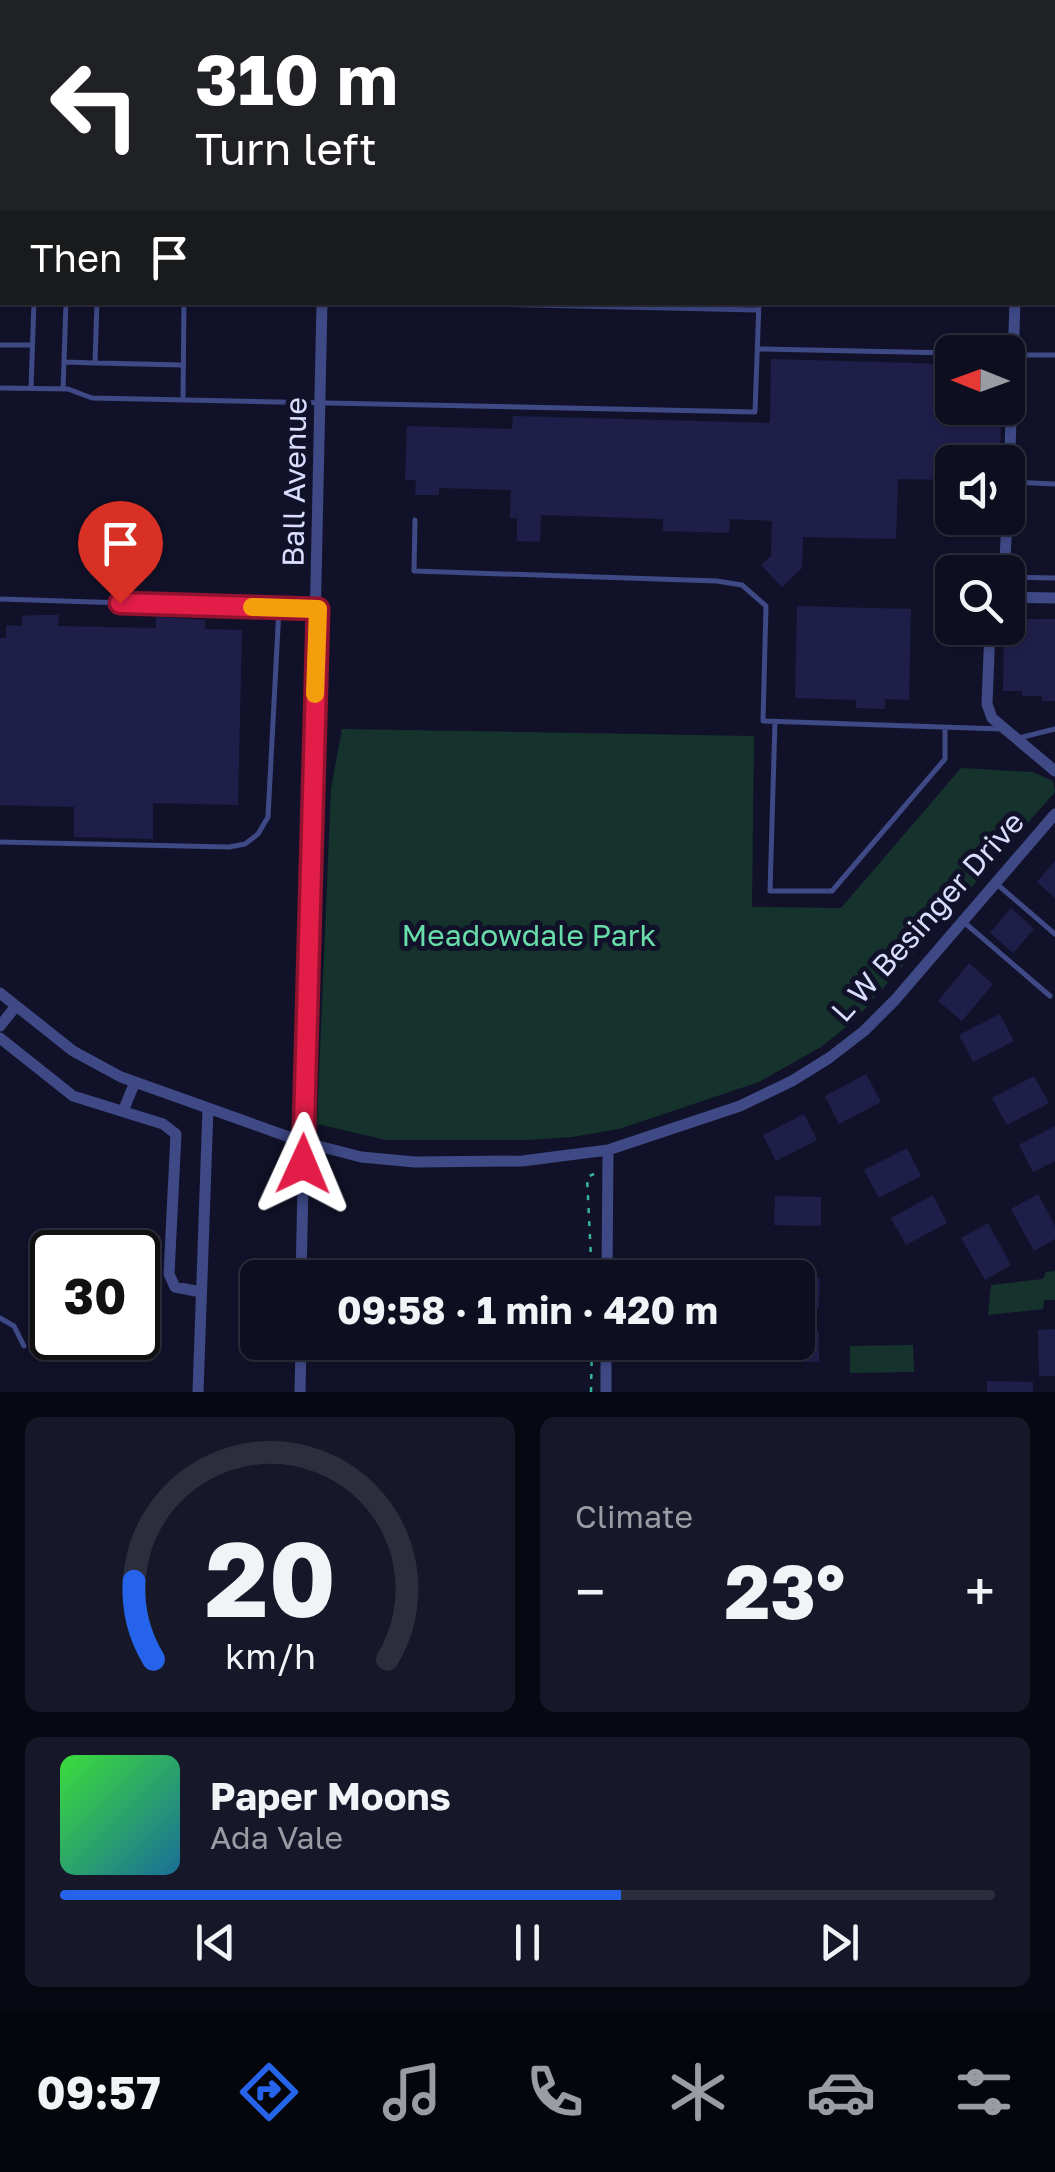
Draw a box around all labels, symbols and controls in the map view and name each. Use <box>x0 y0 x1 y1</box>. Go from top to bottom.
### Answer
text: 310 m <box>195 36 398 120</box>
icon: left <box>30 40 160 170</box>
text: Turn left <box>195 121 377 175</box>
icon: arrive <box>142 230 197 285</box>
text: Then <box>30 235 122 280</box>
north arrow <box>935 335 1025 425</box>
map controls <box>935 335 1025 645</box>
street label: Ball Avenue <box>275 397 313 567</box>
button: sound <box>935 445 1025 535</box>
pin <box>78 501 163 604</box>
icon: arrive <box>93 516 148 571</box>
button: search <box>935 555 1025 645</box>
street label: L W Besinger Drive <box>823 804 1031 1029</box>
park label: Meadowdale Park <box>402 917 656 953</box>
position arrow <box>251 1112 355 1216</box>
speed limit sign: 30 <box>30 1230 160 1360</box>
text: 09:58 · 1 min · 420 m <box>337 1287 718 1332</box>
text: Climate <box>575 1497 693 1535</box>
text: 20 <box>204 1515 336 1640</box>
text: 23° <box>725 1545 845 1636</box>
text: − <box>575 1558 605 1624</box>
text: + <box>965 1558 995 1624</box>
text: km/h <box>225 1634 315 1677</box>
text: Paper Moons <box>210 1773 451 1818</box>
text: Ada Vale <box>210 1818 343 1856</box>
icon: previous <box>188 1915 243 1970</box>
icon: pause <box>500 1915 555 1970</box>
icon: next <box>812 1915 867 1970</box>
icon: directions <box>234 2057 304 2127</box>
icon: music <box>377 2057 447 2127</box>
icon: phone <box>520 2057 590 2127</box>
icon: climate <box>663 2057 733 2127</box>
icon: car <box>806 2057 876 2127</box>
icon: filters <box>949 2057 1019 2127</box>
text: 09:57 <box>36 2065 161 2119</box>

